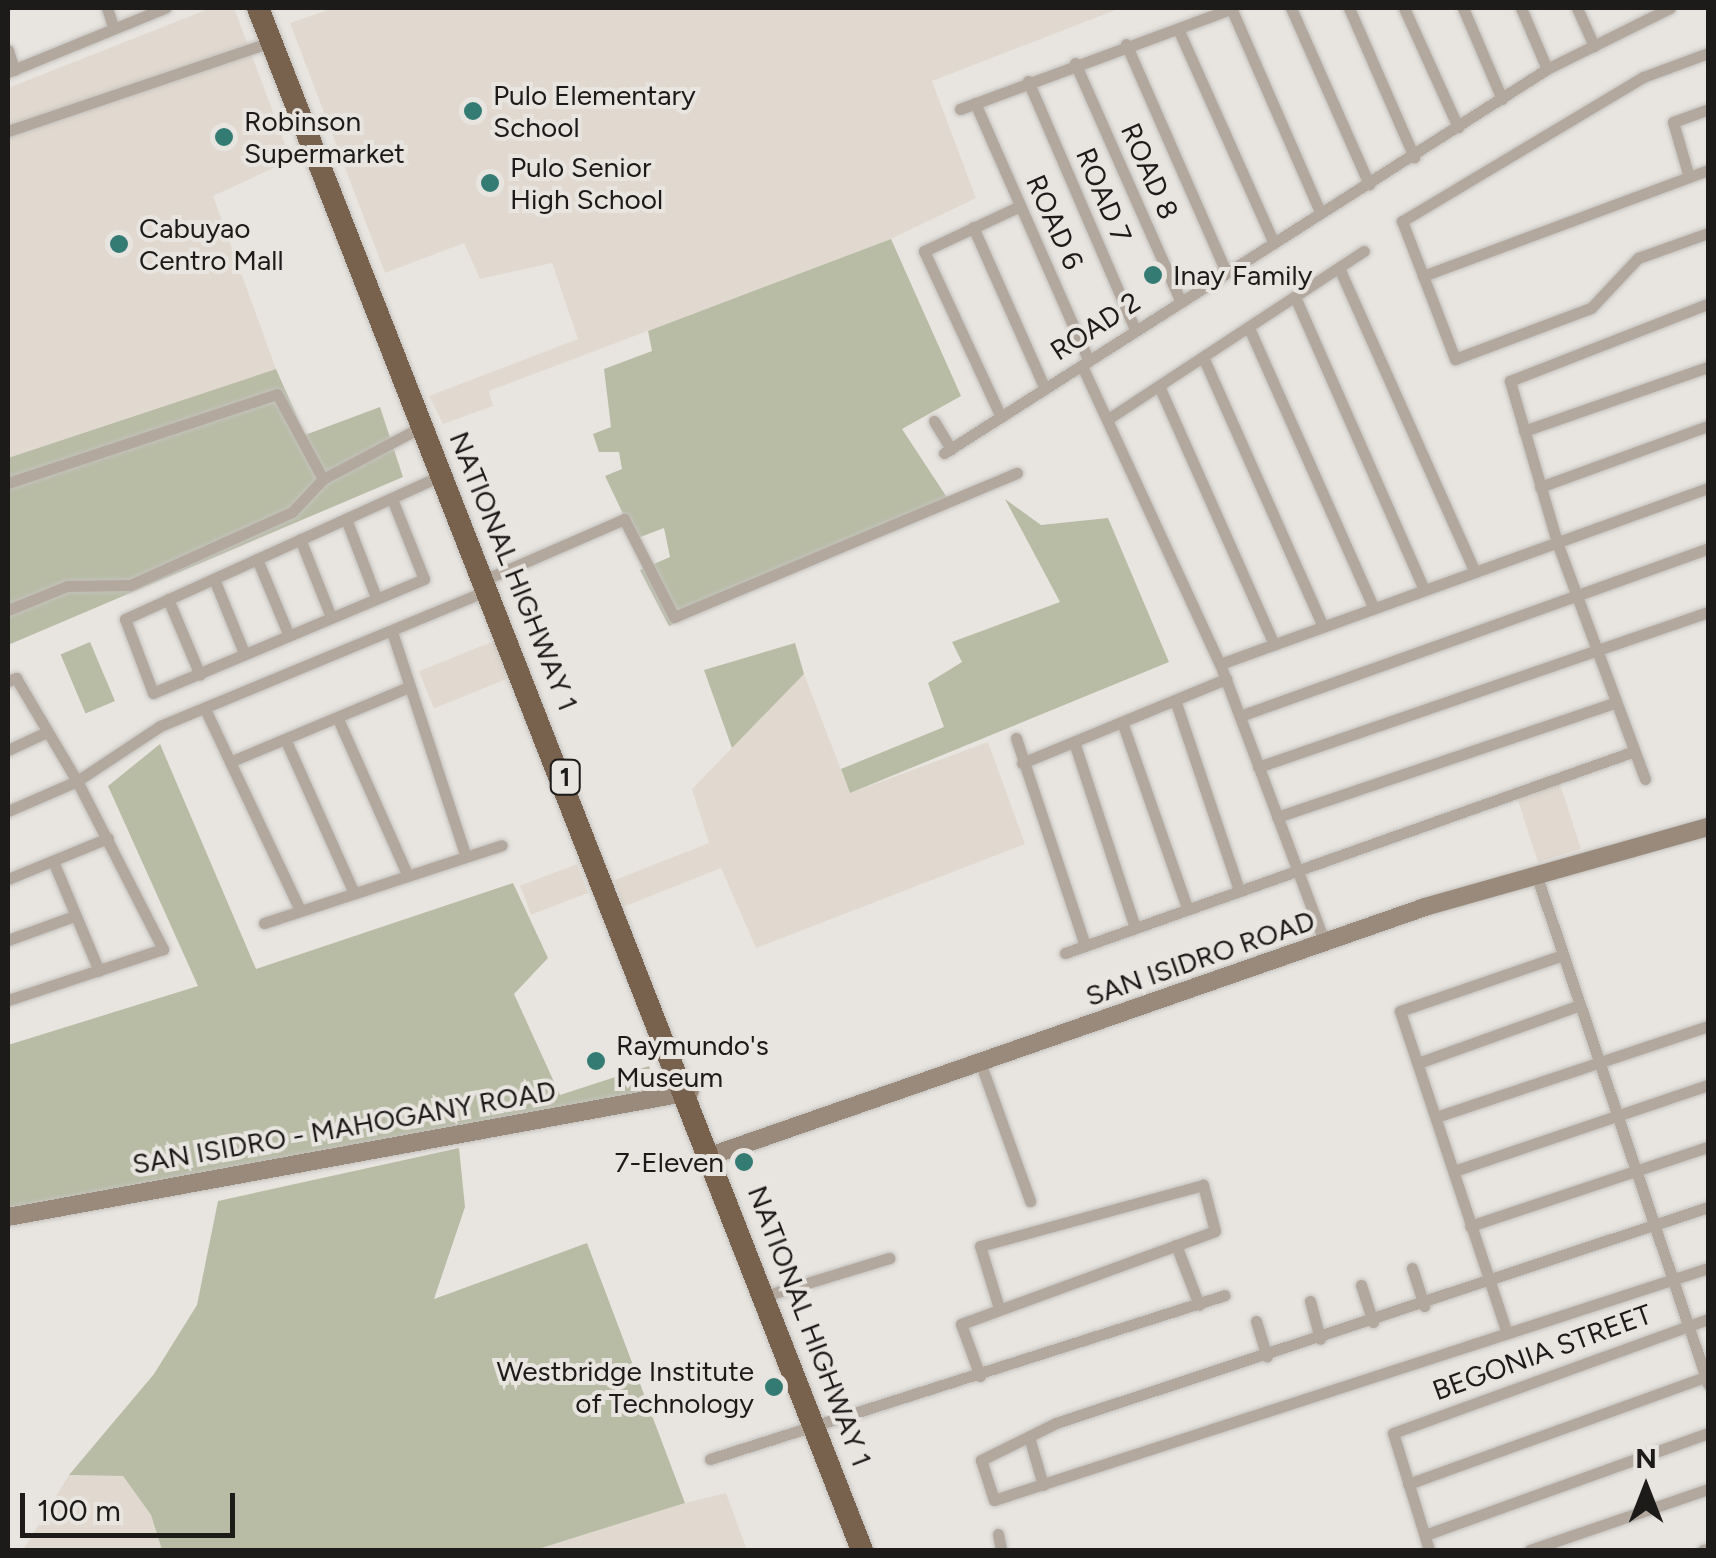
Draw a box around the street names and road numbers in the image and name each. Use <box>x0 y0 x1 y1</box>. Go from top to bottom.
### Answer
street label: ROAD 8 <box>1114 118 1186 224</box>
street label: ROAD 7 <box>1069 143 1139 247</box>
street label: ROAD 6 <box>1019 169 1091 275</box>
street label: ROAD 2 <box>1044 285 1146 367</box>
street label: NATIONAL HIGHWAY 1 <box>443 427 585 715</box>
road number: 1 <box>548 757 582 797</box>
street label: SAN ISIDRO ROAD <box>1081 903 1319 1013</box>
street label: SAN ISIDRO - MAHOGANY ROAD <box>130 1073 558 1181</box>
street label: NATIONAL HIGHWAY 1 <box>741 1181 879 1471</box>
street label: BEGONIA STREET <box>1428 1297 1656 1407</box>

